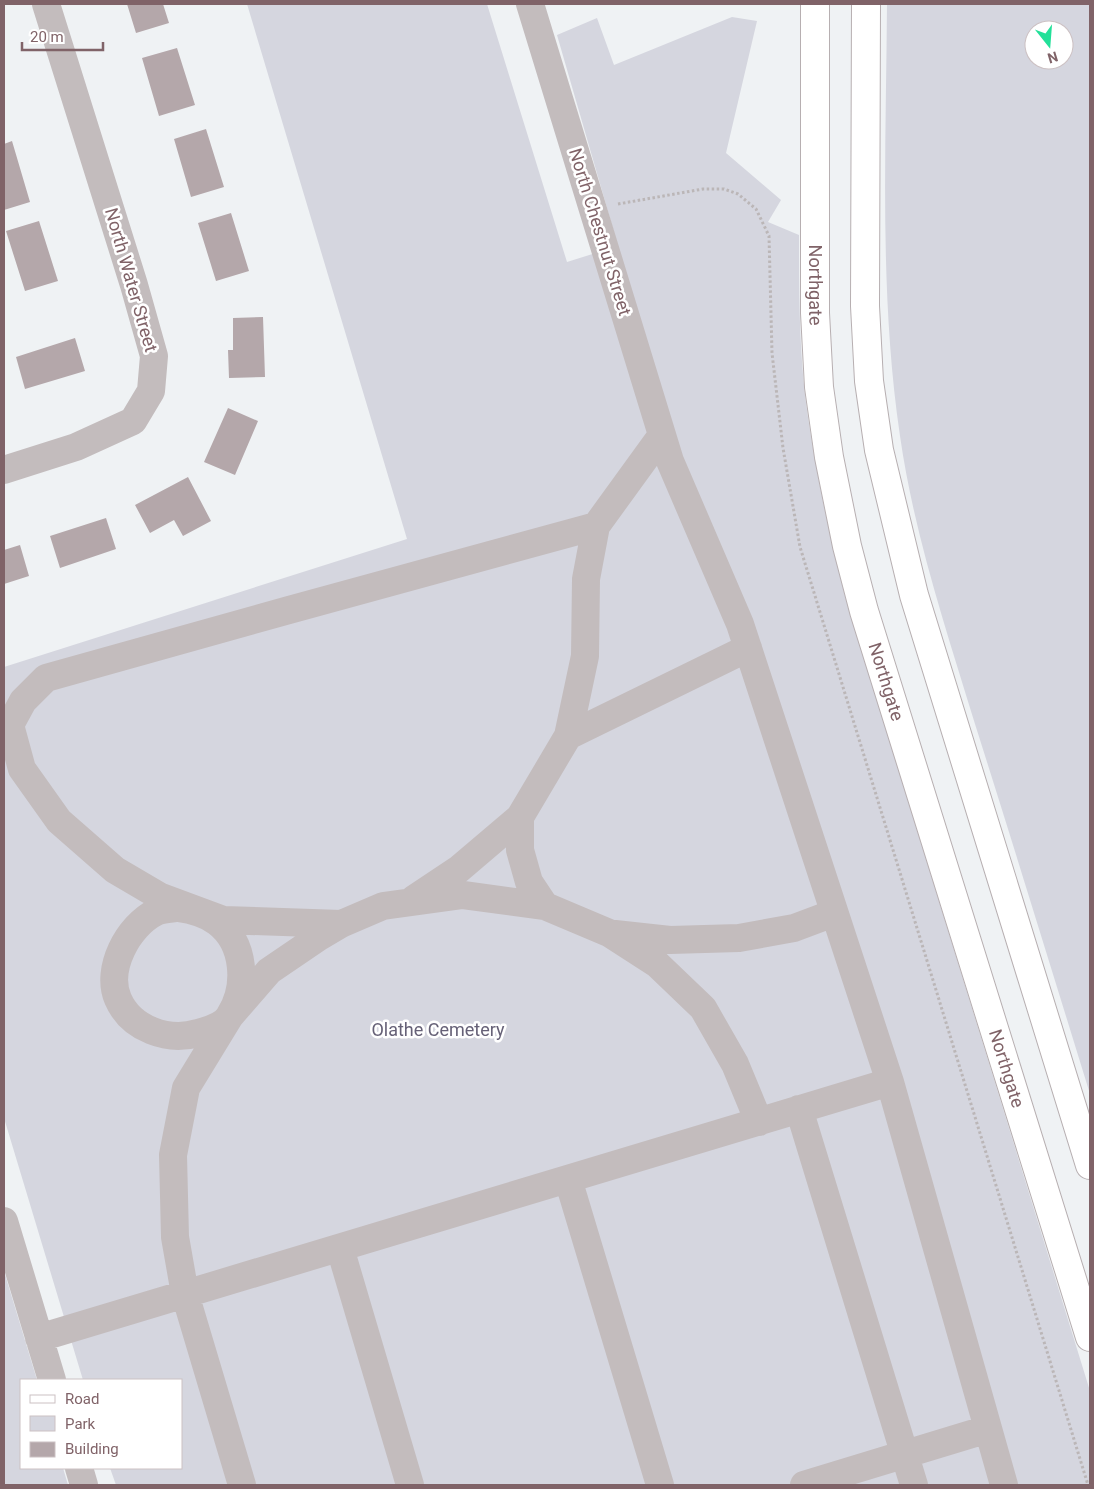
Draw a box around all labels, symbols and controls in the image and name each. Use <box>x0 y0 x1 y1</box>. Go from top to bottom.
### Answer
scale bar <box>22 20 104 52</box>
north arrow <box>1024 20 1074 70</box>
text: 20 m <box>30 28 64 46</box>
text: N <box>1046 48 1060 67</box>
street label: North Chestnut Street <box>565 146 636 318</box>
street label: North Water Street <box>101 205 162 354</box>
street label: Northgate <box>805 245 827 326</box>
street label: Northgate <box>864 640 909 723</box>
park label: Olathe Cemetery <box>371 1019 505 1040</box>
street label: Northgate <box>985 1027 1029 1110</box>
legend <box>20 1379 182 1469</box>
text: Road <box>65 1390 99 1408</box>
text: Park <box>65 1415 96 1433</box>
text: Building <box>65 1440 119 1458</box>

